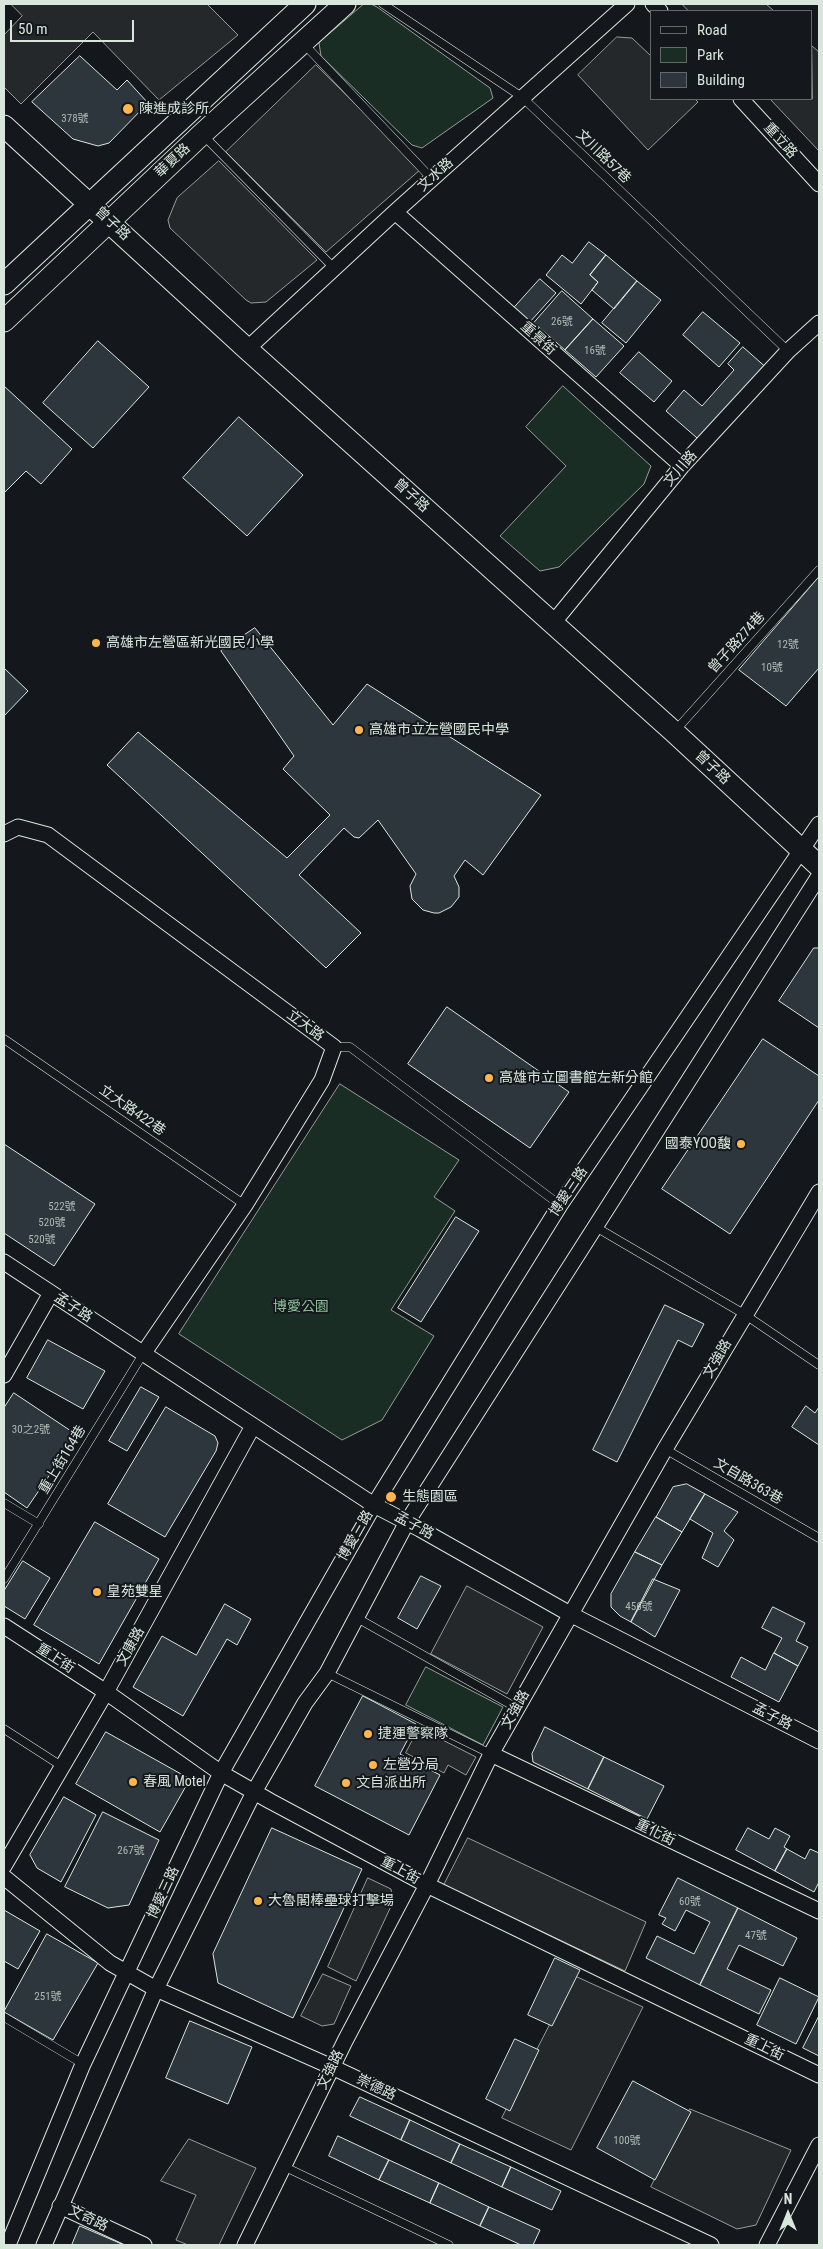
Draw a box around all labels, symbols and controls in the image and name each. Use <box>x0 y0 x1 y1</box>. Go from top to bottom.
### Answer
scale bar <box>12 10 136 42</box>
legend <box>650 10 813 100</box>
text: 50 m <box>18 20 48 38</box>
text: Road <box>697 21 727 39</box>
text: Park <box>697 46 724 64</box>
text: Building <box>697 71 745 89</box>
place label: 陳進成診所 <box>139 101 209 117</box>
marker: 陳進成診所 <box>121 102 135 116</box>
house number: 378號 <box>61 112 89 126</box>
street label: 重立路 <box>760 120 800 162</box>
street label: 文川路57巷 <box>572 127 634 187</box>
street label: 華夏路 <box>152 141 194 181</box>
street label: 文水路 <box>415 155 457 195</box>
street label: 曾子路 <box>91 204 133 244</box>
house number: 26號 <box>551 315 573 329</box>
street label: 重景街 <box>517 319 559 359</box>
house number: 16號 <box>584 344 606 358</box>
street label: 文川路 <box>661 448 701 490</box>
street label: 曾子路 <box>390 476 432 516</box>
street label: 曾子路274巷 <box>705 609 769 677</box>
place label: 高雄市左營區新光國民小學 <box>106 635 274 651</box>
marker: 高雄市左營區新光國民小學 <box>90 637 102 649</box>
house number: 12號 <box>777 638 799 652</box>
house number: 10號 <box>761 661 783 675</box>
place label: 高雄市立左營國民中學 <box>369 722 509 738</box>
marker: 高雄市立左營國民中學 <box>353 724 365 736</box>
street label: 曾子路 <box>691 748 733 788</box>
street label: 立大路 <box>283 1007 327 1045</box>
place label: 高雄市立圖書館左新分館 <box>499 1070 653 1086</box>
marker: 高雄市立圖書館左新分館 <box>483 1072 495 1084</box>
street label: 立大路422巷 <box>96 1082 168 1140</box>
place label: 國泰YOO馥 <box>665 1136 731 1152</box>
marker: 國泰YOO馥 <box>735 1138 747 1150</box>
street label: 博愛三路 <box>546 1164 592 1220</box>
house number: 522號 <box>48 1200 76 1214</box>
house number: 520號 <box>38 1216 66 1230</box>
house number: 520號 <box>28 1233 56 1247</box>
street label: 孟子路 <box>51 1290 95 1326</box>
park label: 博愛公園 <box>273 1299 329 1315</box>
street label: 文強路 <box>700 1337 736 1381</box>
house number: 30之2號 <box>12 1423 50 1437</box>
street label: 重上街164巷 <box>36 1423 90 1497</box>
street label: 文自路363巷 <box>711 1456 785 1508</box>
place label: 生態園區 <box>402 1489 458 1505</box>
marker: 生態園區 <box>384 1490 398 1504</box>
street label: 博愛三路 <box>335 1508 377 1564</box>
street label: 孟子路 <box>392 1509 436 1543</box>
place label: 皇苑雙星 <box>107 1584 163 1600</box>
marker: 皇苑雙星 <box>91 1586 103 1598</box>
house number: 456號 <box>625 1600 653 1614</box>
street label: 文康路 <box>113 1625 149 1669</box>
street label: 重上街 <box>33 1641 77 1677</box>
street label: 文強路 <box>498 1688 534 1732</box>
street label: 孟子路 <box>749 1700 795 1734</box>
place label: 捷運警察隊 <box>378 1726 448 1742</box>
marker: 捷運警察隊 <box>362 1728 374 1740</box>
place label: 左營分局 <box>383 1757 439 1773</box>
marker: 左營分局 <box>367 1759 379 1771</box>
place label: 春風 Motel <box>143 1774 206 1790</box>
place label: 文自派出所 <box>356 1775 426 1791</box>
marker: 春風 Motel <box>127 1776 139 1788</box>
marker: 文自派出所 <box>340 1777 352 1789</box>
street label: 重化街 <box>632 1816 678 1850</box>
house number: 267號 <box>117 1844 145 1858</box>
street label: 重上街 <box>378 1854 422 1888</box>
street label: 博愛三路 <box>145 1864 183 1922</box>
place label: 大魯閣棒壘球打擊場 <box>268 1893 394 1909</box>
marker: 大魯閣棒壘球打擊場 <box>252 1895 264 1907</box>
house number: 60號 <box>679 1895 701 1909</box>
house number: 47號 <box>745 1929 767 1943</box>
house number: 251號 <box>34 1990 62 2004</box>
street label: 重上街 <box>741 2031 787 2065</box>
street label: 文強路 <box>314 2047 348 2093</box>
street label: 崇德路 <box>353 2072 399 2104</box>
house number: 100號 <box>613 2134 641 2148</box>
north arrow <box>763 2189 813 2239</box>
text: N <box>784 2191 792 2207</box>
street label: 文奇路 <box>65 2203 111 2235</box>

